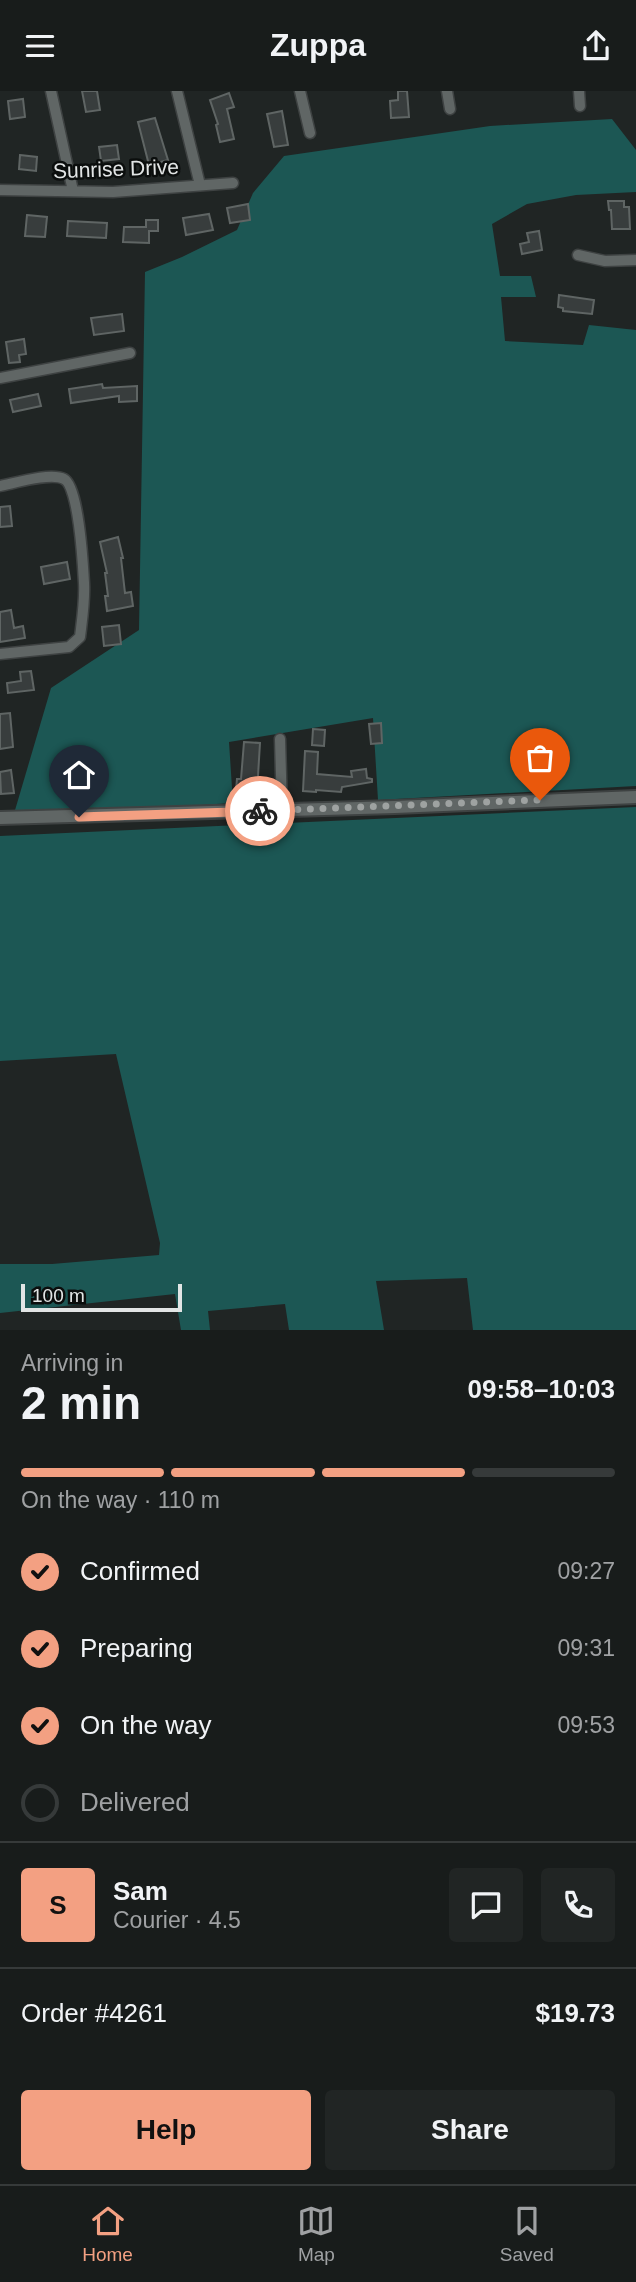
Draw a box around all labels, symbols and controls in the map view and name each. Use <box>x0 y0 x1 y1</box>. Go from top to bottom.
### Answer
icon: menu <box>21 27 59 65</box>
text: Zuppa <box>270 27 366 63</box>
icon: share <box>577 27 615 65</box>
street label: Sunrise Drive <box>53 155 179 182</box>
pin <box>510 728 570 800</box>
icon: bag <box>521 739 559 777</box>
pin <box>49 745 109 817</box>
icon: home <box>60 756 98 794</box>
courier <box>225 776 295 846</box>
icon: bike <box>241 792 279 830</box>
scale bar <box>21 1281 182 1313</box>
text: 100 m <box>32 1285 85 1306</box>
text: Arriving in <box>21 1350 123 1376</box>
text: 09:58–10:03 <box>468 1374 615 1404</box>
text: 2 min <box>21 1377 141 1429</box>
text: On the way · 110 m <box>21 1487 220 1513</box>
icon: check <box>21 1553 59 1591</box>
text: Confirmed <box>80 1556 200 1586</box>
text: 09:27 <box>557 1558 615 1584</box>
icon: check <box>21 1630 59 1668</box>
text: Preparing <box>80 1633 193 1663</box>
text: 09:31 <box>557 1635 615 1661</box>
icon: check <box>21 1707 59 1745</box>
text: On the way <box>80 1710 212 1740</box>
text: 09:53 <box>557 1712 615 1738</box>
text: Delivered <box>80 1787 190 1817</box>
button: chat <box>449 1868 523 1942</box>
button: phone <box>541 1868 615 1942</box>
text: Sam <box>113 1876 168 1906</box>
text: S <box>49 1890 67 1920</box>
text: Courier · 4.5 <box>113 1907 241 1933</box>
text: Order #4261 <box>21 1998 167 2028</box>
text: $19.73 <box>535 1998 615 2028</box>
button: Help <box>21 2090 311 2170</box>
button: Share <box>325 2090 615 2170</box>
tab: Home <box>82 2202 133 2266</box>
tab: Map <box>297 2202 335 2266</box>
tab: Saved <box>500 2202 554 2266</box>

